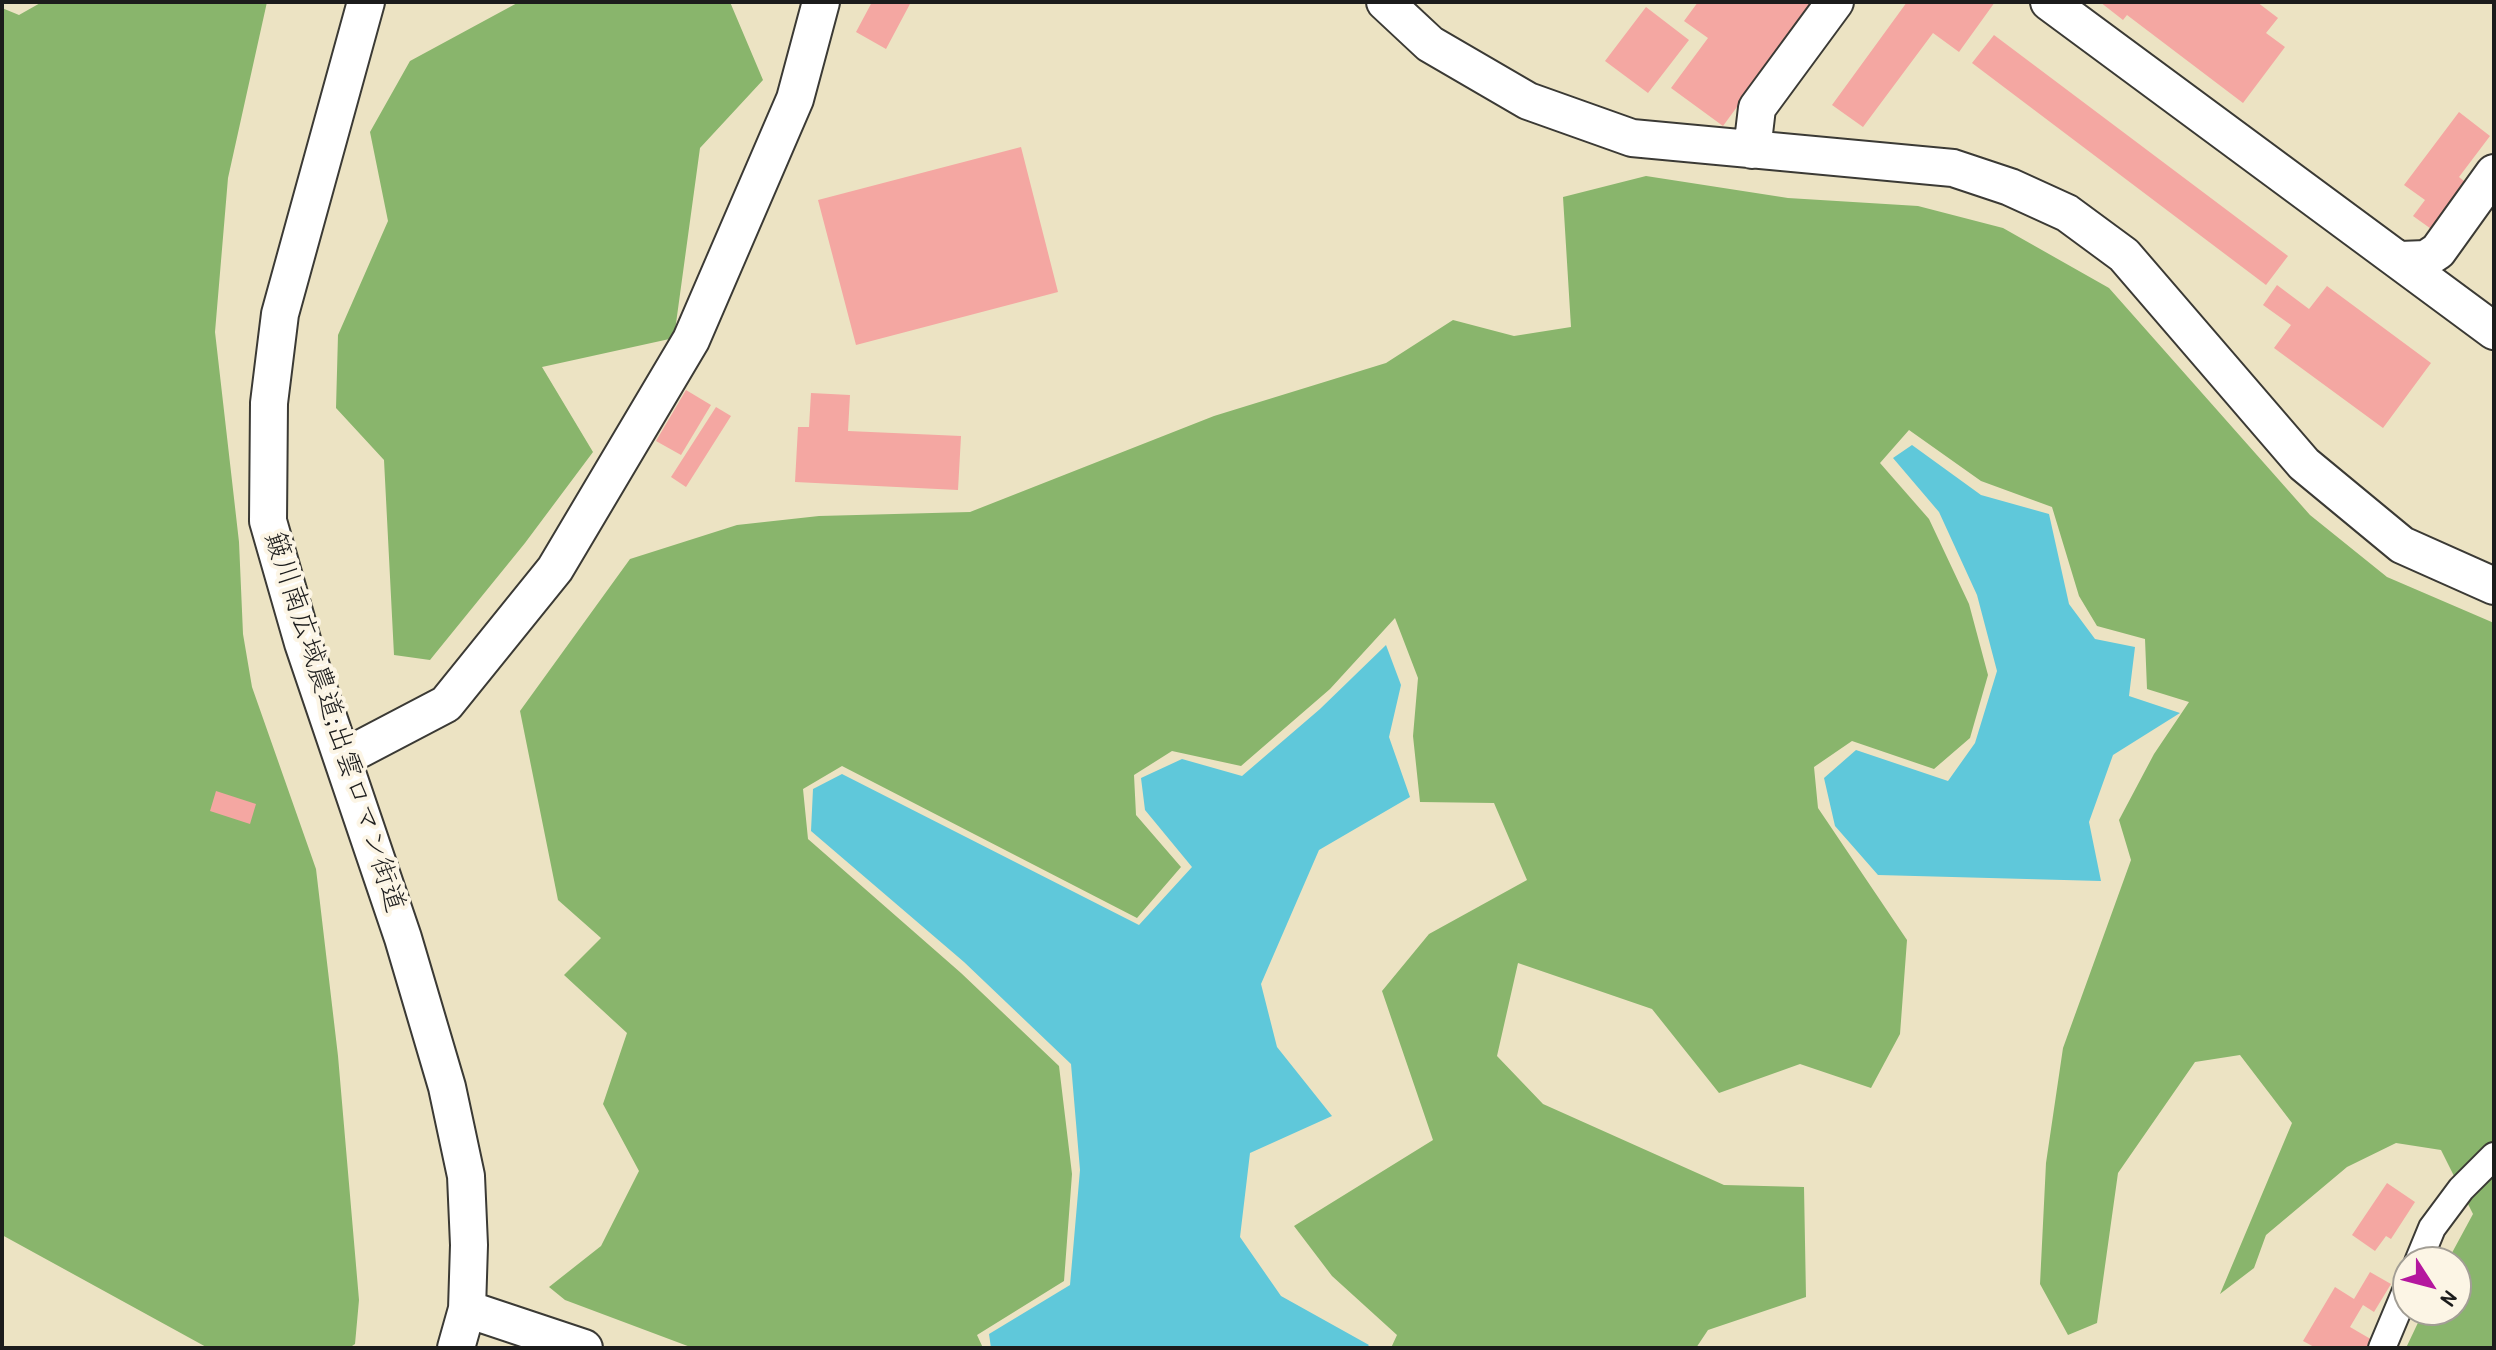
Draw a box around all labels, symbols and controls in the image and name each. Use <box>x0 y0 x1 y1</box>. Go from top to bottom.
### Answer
street label: 簸川南広域農道;出雲ロマン街道 <box>256 527 412 917</box>
north arrow <box>2392 1246 2472 1326</box>
text: N <box>2434 1285 2465 1312</box>

